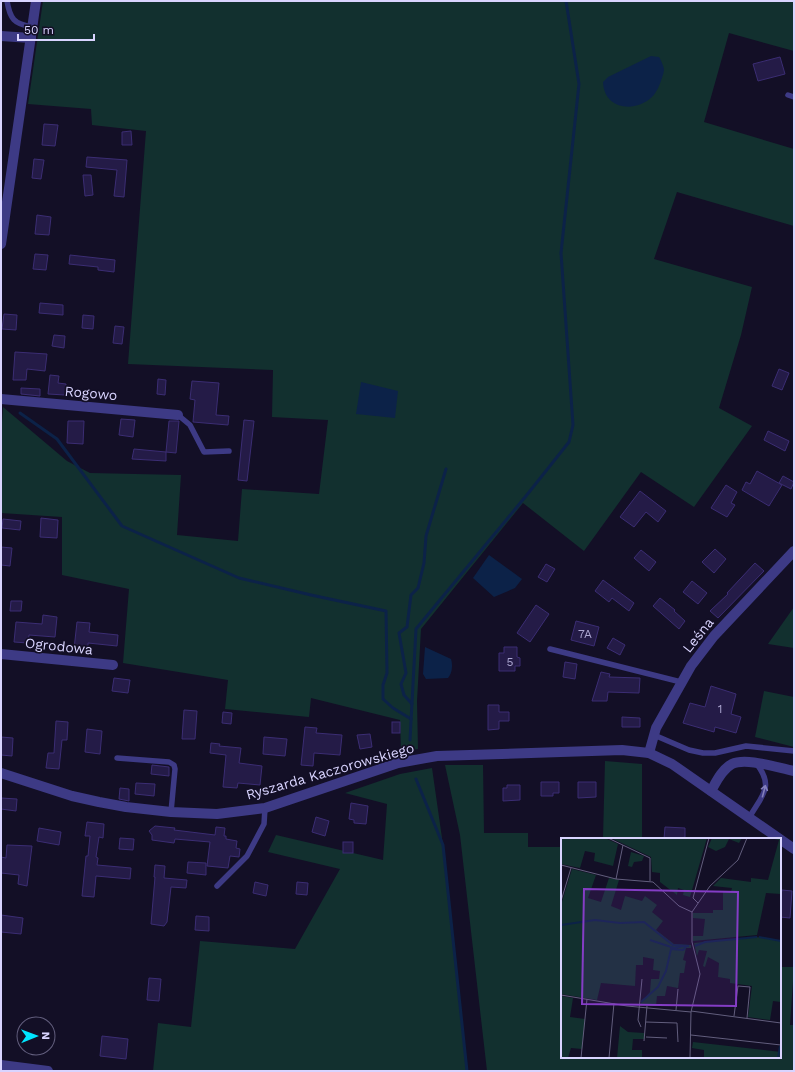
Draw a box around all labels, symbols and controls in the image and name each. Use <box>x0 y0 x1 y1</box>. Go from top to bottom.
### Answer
scale bar <box>18 16 94 42</box>
text: 50 m <box>24 23 54 37</box>
street label: Rogowo <box>64 383 118 403</box>
street label: Leśna <box>679 614 717 656</box>
house number: 7A <box>578 627 592 641</box>
street label: Ogrodowa <box>24 634 94 658</box>
house number: 5 <box>507 655 514 669</box>
house number: 1 <box>718 702 722 716</box>
street label: Ryszarda Kaczorowskiego <box>244 739 416 803</box>
one-way arrow <box>761 784 768 797</box>
inset map <box>561 838 781 1058</box>
north arrow <box>16 1016 56 1056</box>
text: N <box>39 1032 52 1040</box>

